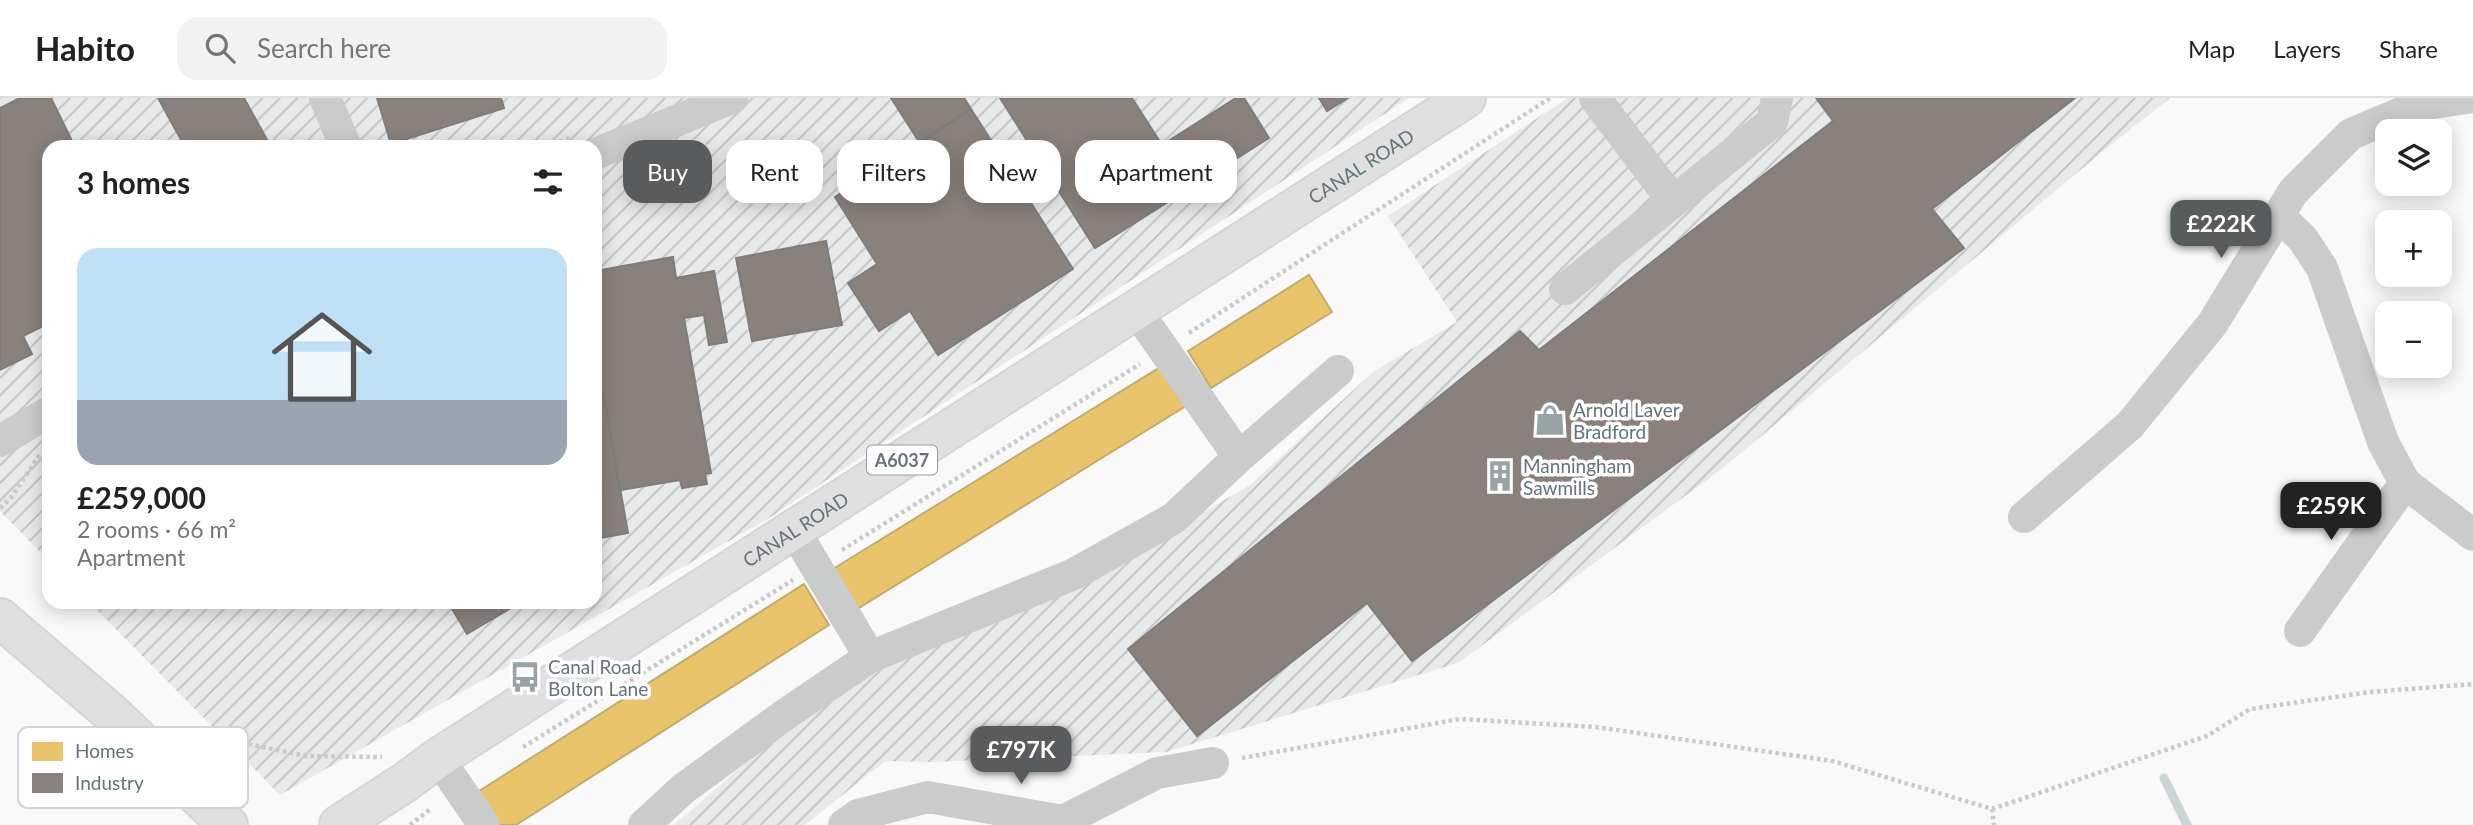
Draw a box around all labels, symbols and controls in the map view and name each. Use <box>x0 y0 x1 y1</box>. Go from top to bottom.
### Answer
search box <box>177 17 667 80</box>
text: Habito <box>35 28 135 68</box>
icon: search <box>201 29 239 67</box>
text: Search here <box>257 32 391 64</box>
text: Map <box>2188 34 2235 63</box>
text: Layers <box>2273 34 2341 63</box>
text: Share <box>2379 34 2438 63</box>
map controls <box>2375 119 2452 378</box>
button: layers <box>2375 119 2452 196</box>
street label: CANAL ROAD <box>1304 123 1418 208</box>
chip: Buy <box>623 140 712 203</box>
chip: Rent <box>726 140 823 203</box>
chip: Filters <box>837 140 950 203</box>
chip: New <box>964 140 1061 203</box>
chip: Apartment <box>1075 140 1237 203</box>
icon: filters <box>529 163 567 201</box>
text: 3 homes <box>77 164 190 200</box>
pin: £222K <box>2172 200 2270 260</box>
text: £222K <box>2186 209 2256 237</box>
button: + <box>2375 210 2452 287</box>
icon: home <box>259 294 385 420</box>
button: − <box>2375 301 2452 378</box>
place label: Arnold Laver Bradford <box>1573 398 1680 443</box>
shop icon: Arnold Laver Bradford <box>1533 403 1567 437</box>
road number: A6037 <box>867 446 937 474</box>
place label: Manningham Sawmills <box>1523 454 1632 499</box>
building icon: Manningham Sawmills <box>1483 459 1517 493</box>
text: £259,000 <box>77 479 206 515</box>
pin: £259K <box>2282 482 2380 542</box>
street label: CANAL ROAD <box>738 486 852 571</box>
text: £259K <box>2296 491 2366 519</box>
text: 2 rooms · 66 m² <box>77 515 236 543</box>
text: Apartment <box>77 543 185 571</box>
place label: Canal Road Bolton Lane <box>548 655 648 700</box>
bus stop icon: Canal Road Bolton Lane <box>508 660 542 694</box>
pin: £797K <box>972 726 1070 786</box>
legend <box>18 727 248 808</box>
text: £797K <box>986 735 1056 763</box>
text: Homes <box>75 739 134 762</box>
text: Industry <box>75 771 144 794</box>

